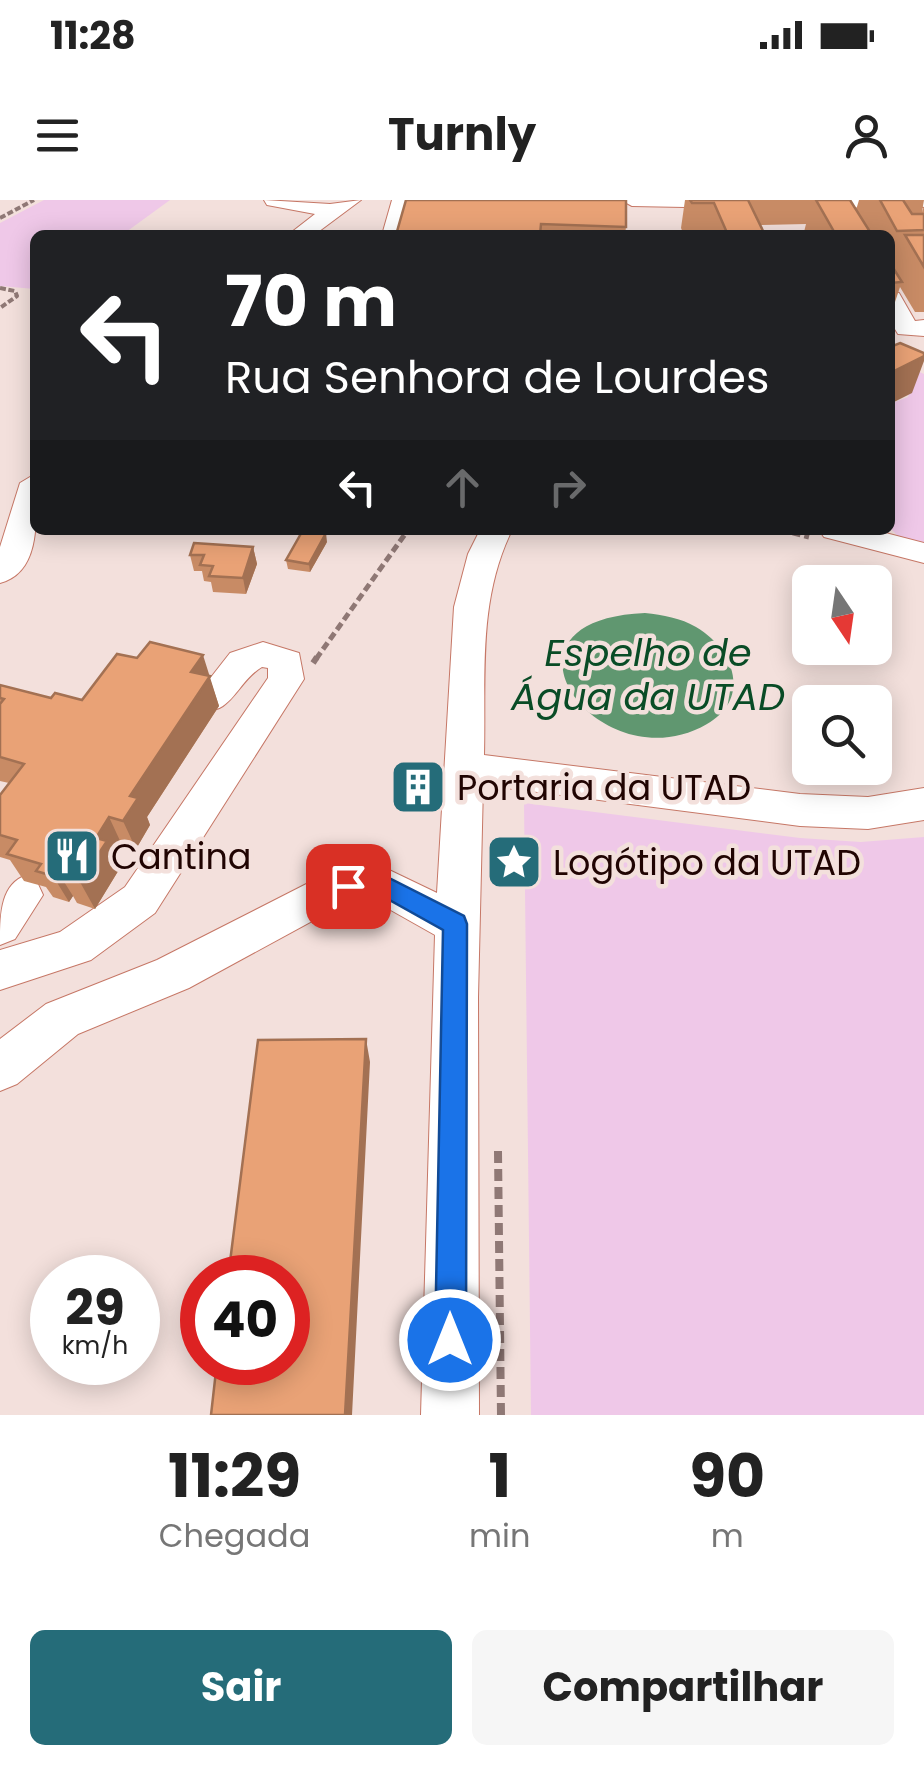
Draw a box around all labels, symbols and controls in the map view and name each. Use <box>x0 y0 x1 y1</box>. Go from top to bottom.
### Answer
text: 11:28 <box>50 9 136 62</box>
text: Turnly <box>388 103 536 166</box>
icon: menu <box>30 108 85 163</box>
icon: person <box>839 108 894 163</box>
text: 70 m <box>225 252 397 351</box>
icon: left <box>60 270 190 400</box>
text: Rua Senhora de Lourdes <box>225 346 770 409</box>
icon: left <box>330 460 385 515</box>
icon: ahead <box>435 460 490 515</box>
icon: right <box>540 460 595 515</box>
north arrow <box>792 565 892 665</box>
map controls <box>792 565 892 785</box>
water label: Espelho de Água da UTAD <box>510 626 785 723</box>
button: search <box>792 685 892 785</box>
building icon: Portaria da UTAD <box>388 757 448 817</box>
place label: Portaria da UTAD <box>457 763 751 812</box>
restaurant icon: Cantina <box>42 826 102 886</box>
place label: Cantina <box>111 832 252 881</box>
place icon: Logótipo da UTAD <box>484 832 544 892</box>
place label: Logótipo da UTAD <box>553 838 861 887</box>
pin <box>306 844 391 929</box>
icon: arrive <box>321 859 376 914</box>
speed limit sign: 40 <box>180 1255 310 1385</box>
text: 29 <box>65 1272 125 1343</box>
position arrow <box>398 1288 502 1392</box>
text: km/h <box>62 1328 128 1363</box>
text: 11:29 <box>168 1434 301 1518</box>
text: 1 <box>488 1434 511 1518</box>
text: 90 <box>689 1434 765 1518</box>
text: Chegada <box>159 1513 310 1558</box>
text: min <box>469 1513 530 1558</box>
text: m <box>711 1513 744 1558</box>
button: Sair <box>30 1630 452 1745</box>
button: Compartilhar <box>472 1630 894 1745</box>

